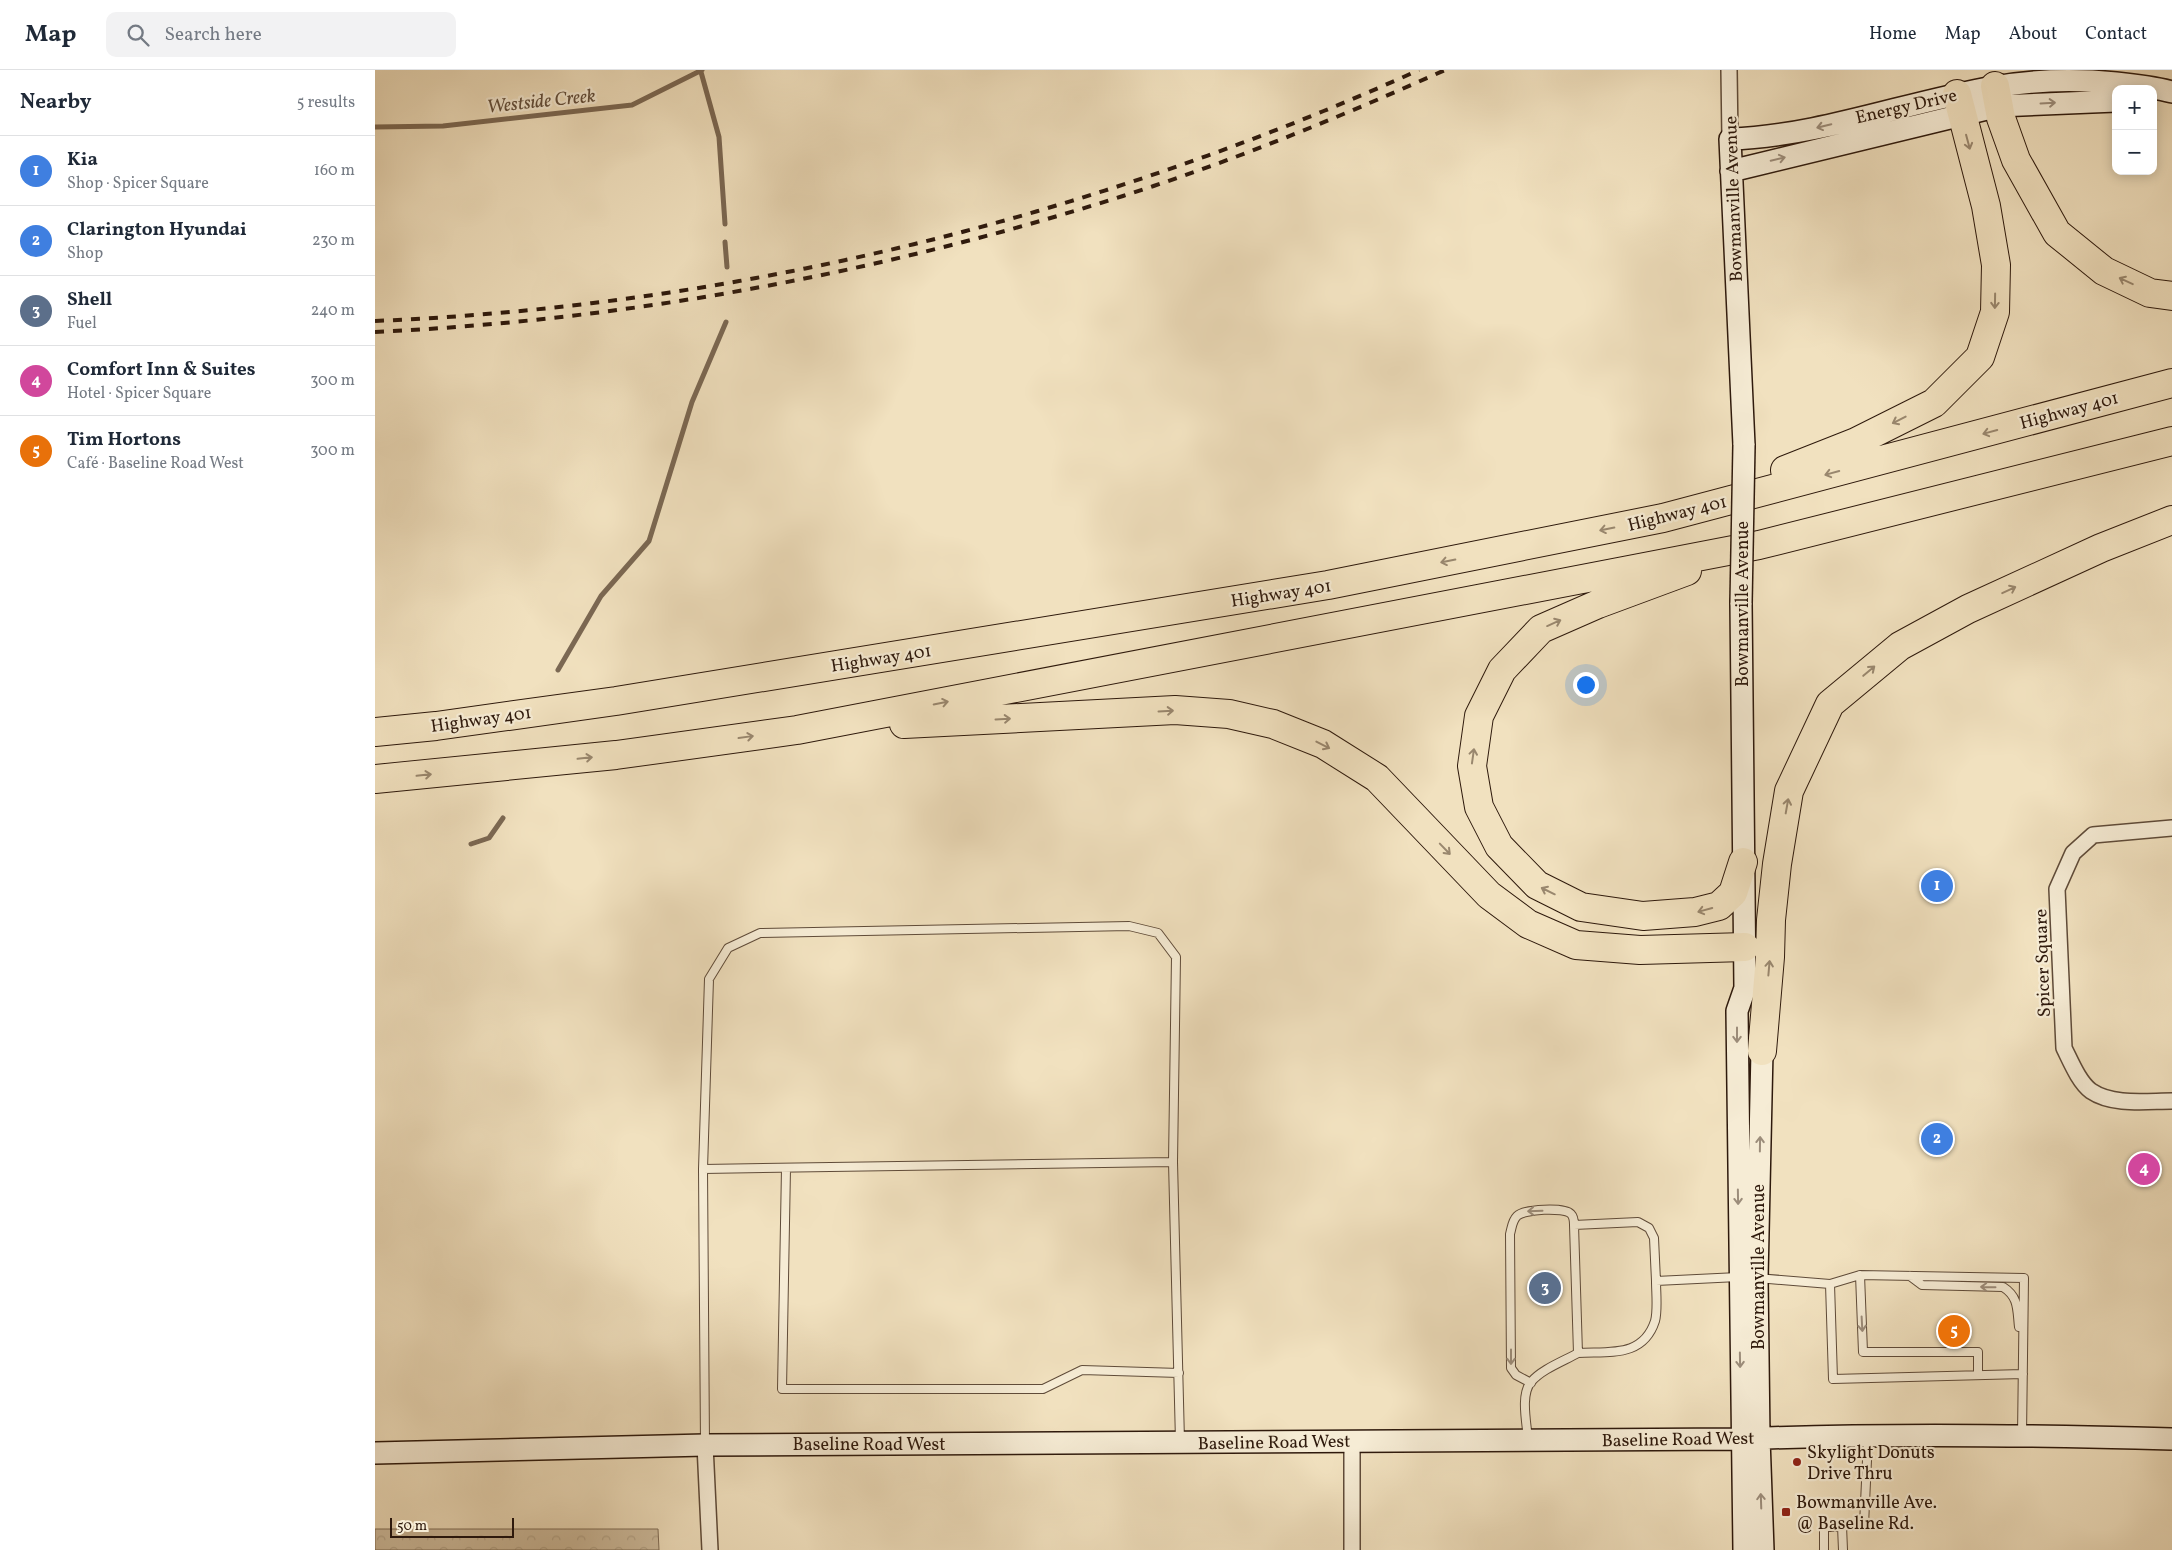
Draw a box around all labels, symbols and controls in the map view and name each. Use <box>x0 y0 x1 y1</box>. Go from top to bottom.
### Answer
search box <box>106 12 456 57</box>
text: Map <box>25 18 76 52</box>
icon: search <box>124 21 152 49</box>
text: Search here <box>164 22 262 48</box>
text: Home <box>1869 22 1917 47</box>
text: Map <box>1945 22 1981 47</box>
text: About <box>2009 22 2057 47</box>
text: Contact <box>2085 22 2147 47</box>
water label: Westside Creek <box>486 83 597 121</box>
street label: Energy Drive <box>1853 84 1960 131</box>
map controls <box>2112 85 2157 175</box>
button: + <box>2112 85 2157 130</box>
text: Nearby <box>20 88 91 117</box>
text: 5 results <box>297 92 355 114</box>
one-way arrow <box>2039 99 2055 108</box>
street label: Bowmanville Avenue <box>1719 115 1750 282</box>
one-way arrow <box>1817 122 1833 131</box>
button: − <box>2112 130 2157 175</box>
one-way arrow <box>1964 133 1974 149</box>
text: Kia <box>67 147 98 173</box>
one-way arrow <box>1770 154 1786 163</box>
text: 1 <box>33 160 39 182</box>
text: 160 m <box>314 160 355 182</box>
text: Shop · Spicer Square <box>67 173 209 195</box>
text: Clarington Hyundai <box>67 217 247 243</box>
text: 2 <box>32 230 40 252</box>
text: 230 m <box>312 230 355 252</box>
text: Shop <box>67 243 103 265</box>
one-way arrow <box>2119 276 2134 285</box>
text: Shell <box>67 287 112 313</box>
one-way arrow <box>1990 292 2000 309</box>
text: 3 <box>32 300 40 322</box>
text: 240 m <box>311 300 355 322</box>
text: Fuel <box>67 313 97 335</box>
text: Comfort Inn & Suites <box>67 357 256 383</box>
text: 4 <box>31 370 41 392</box>
text: 300 m <box>310 370 355 392</box>
text: Hotel · Spicer Square <box>67 383 211 405</box>
street label: Highway 401 <box>2017 386 2122 437</box>
one-way arrow <box>1892 416 1907 426</box>
text: Tim Hortons <box>67 427 181 453</box>
one-way arrow <box>1982 427 1998 437</box>
text: 5 <box>32 440 40 462</box>
text: 300 m <box>310 440 355 462</box>
text: Café · Baseline Road West <box>67 453 244 475</box>
one-way arrow <box>1825 469 1841 478</box>
street label: Highway 401 <box>1625 490 1730 539</box>
street label: Bowmanville Avenue <box>1731 521 1756 687</box>
one-way arrow <box>1599 525 1615 535</box>
one-way arrow <box>1440 557 1456 567</box>
street label: Highway 401 <box>1229 574 1333 615</box>
one-way arrow <box>2001 585 2016 595</box>
one-way arrow <box>1546 618 1561 628</box>
street label: Highway 401 <box>829 639 933 680</box>
one-way arrow <box>1863 666 1876 677</box>
your location <box>1573 672 1599 698</box>
one-way arrow <box>932 697 948 707</box>
street label: Highway 401 <box>429 701 533 740</box>
one-way arrow <box>1157 706 1173 715</box>
one-way arrow <box>995 715 1011 724</box>
one-way arrow <box>738 732 754 742</box>
one-way arrow <box>1315 740 1330 750</box>
one-way arrow <box>1468 748 1478 764</box>
one-way arrow <box>577 753 593 763</box>
one-way arrow <box>415 770 431 780</box>
one-way arrow <box>1782 799 1792 815</box>
one-way arrow <box>1439 843 1451 855</box>
pin: 1 <box>1921 867 1953 905</box>
one-way arrow <box>1540 886 1555 896</box>
one-way arrow <box>1697 906 1713 915</box>
street label: Spicer Square <box>2029 908 2058 1018</box>
one-way arrow <box>1764 960 1774 976</box>
one-way arrow <box>1732 1026 1742 1042</box>
pin: 2 <box>1921 1120 1953 1158</box>
one-way arrow <box>1755 1136 1765 1152</box>
pin: 4 <box>2128 1150 2160 1188</box>
street label: Bowmanville Avenue <box>1747 1184 1772 1350</box>
one-way arrow <box>1733 1188 1743 1205</box>
one-way arrow <box>1528 1206 1544 1215</box>
pin: 3 <box>1529 1269 1561 1307</box>
one-way arrow <box>1980 1282 1996 1291</box>
pin: 5 <box>1938 1312 1970 1350</box>
one-way arrow <box>1857 1315 1867 1331</box>
one-way arrow <box>1506 1348 1516 1365</box>
one-way arrow <box>1735 1351 1745 1367</box>
street label: Baseline Road West <box>1601 1427 1755 1454</box>
street label: Baseline Road West <box>1197 1430 1351 1457</box>
street label: Baseline Road West <box>793 1433 945 1458</box>
place label: Skylight Donuts Drive Thru <box>1807 1441 1935 1487</box>
marker: Skylight Donuts Drive Thru <box>1791 1456 1803 1468</box>
place label: Bowmanville Ave. @ Baseline Rd. <box>1796 1491 1937 1537</box>
one-way arrow <box>1756 1494 1766 1510</box>
marker: Bowmanville Ave. @ Baseline Rd. <box>1780 1506 1792 1518</box>
scale bar <box>390 1515 514 1538</box>
text: 50 m <box>397 1517 427 1536</box>

